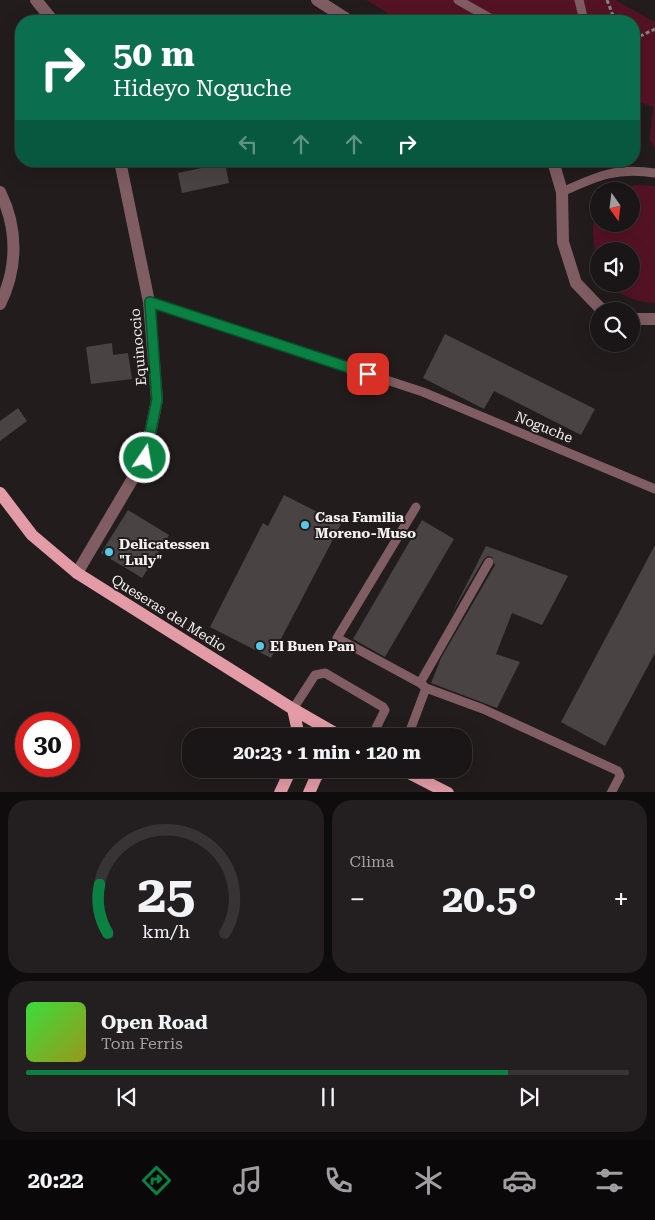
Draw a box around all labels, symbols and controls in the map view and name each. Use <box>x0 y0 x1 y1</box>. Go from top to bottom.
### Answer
text: 50 m <box>113 34 195 75</box>
icon: right <box>30 35 95 100</box>
text: Hideyo Noguche <box>113 76 292 101</box>
icon: left <box>234 130 262 158</box>
icon: ahead <box>287 130 315 158</box>
icon: ahead <box>340 130 368 158</box>
icon: right <box>393 130 421 158</box>
north arrow <box>590 182 640 232</box>
map controls <box>590 182 640 352</box>
button: sound <box>590 242 640 292</box>
button: search <box>590 302 640 352</box>
street label: Equinoccio <box>127 308 149 386</box>
pin <box>347 353 389 395</box>
icon: arrive <box>354 360 382 388</box>
street label: Noguche <box>513 408 575 446</box>
position arrow <box>118 431 170 483</box>
place label: Casa Familia Moreno-Muso <box>315 509 416 541</box>
marker: Casa Familia Moreno-Muso <box>299 519 311 531</box>
place label: Delicatessen "Luly" <box>119 536 210 568</box>
marker: Delicatessen "Luly" <box>103 546 115 558</box>
street label: Queseras del Medio <box>109 571 229 655</box>
place label: El Buen Pan <box>270 638 355 654</box>
marker: El Buen Pan <box>254 640 266 652</box>
speed limit sign: 30 <box>15 712 80 777</box>
text: 20:23 · 1 min · 120 m <box>233 741 421 764</box>
text: Clima <box>350 852 394 871</box>
text: 25 <box>137 864 195 925</box>
text: 20.5° <box>442 877 537 921</box>
text: − <box>350 883 365 916</box>
text: + <box>613 883 629 916</box>
text: km/h <box>142 921 190 942</box>
text: Open Road <box>101 1011 208 1034</box>
text: Tom Ferris <box>101 1034 183 1053</box>
icon: previous <box>113 1083 141 1111</box>
icon: pause <box>314 1083 342 1111</box>
icon: next <box>515 1083 543 1111</box>
icon: directions <box>139 1163 174 1198</box>
icon: music <box>230 1163 265 1198</box>
icon: phone <box>321 1163 356 1198</box>
icon: climate <box>411 1163 446 1198</box>
icon: car <box>502 1163 537 1198</box>
icon: filters <box>592 1163 627 1198</box>
text: 20:22 <box>28 1168 84 1193</box>

